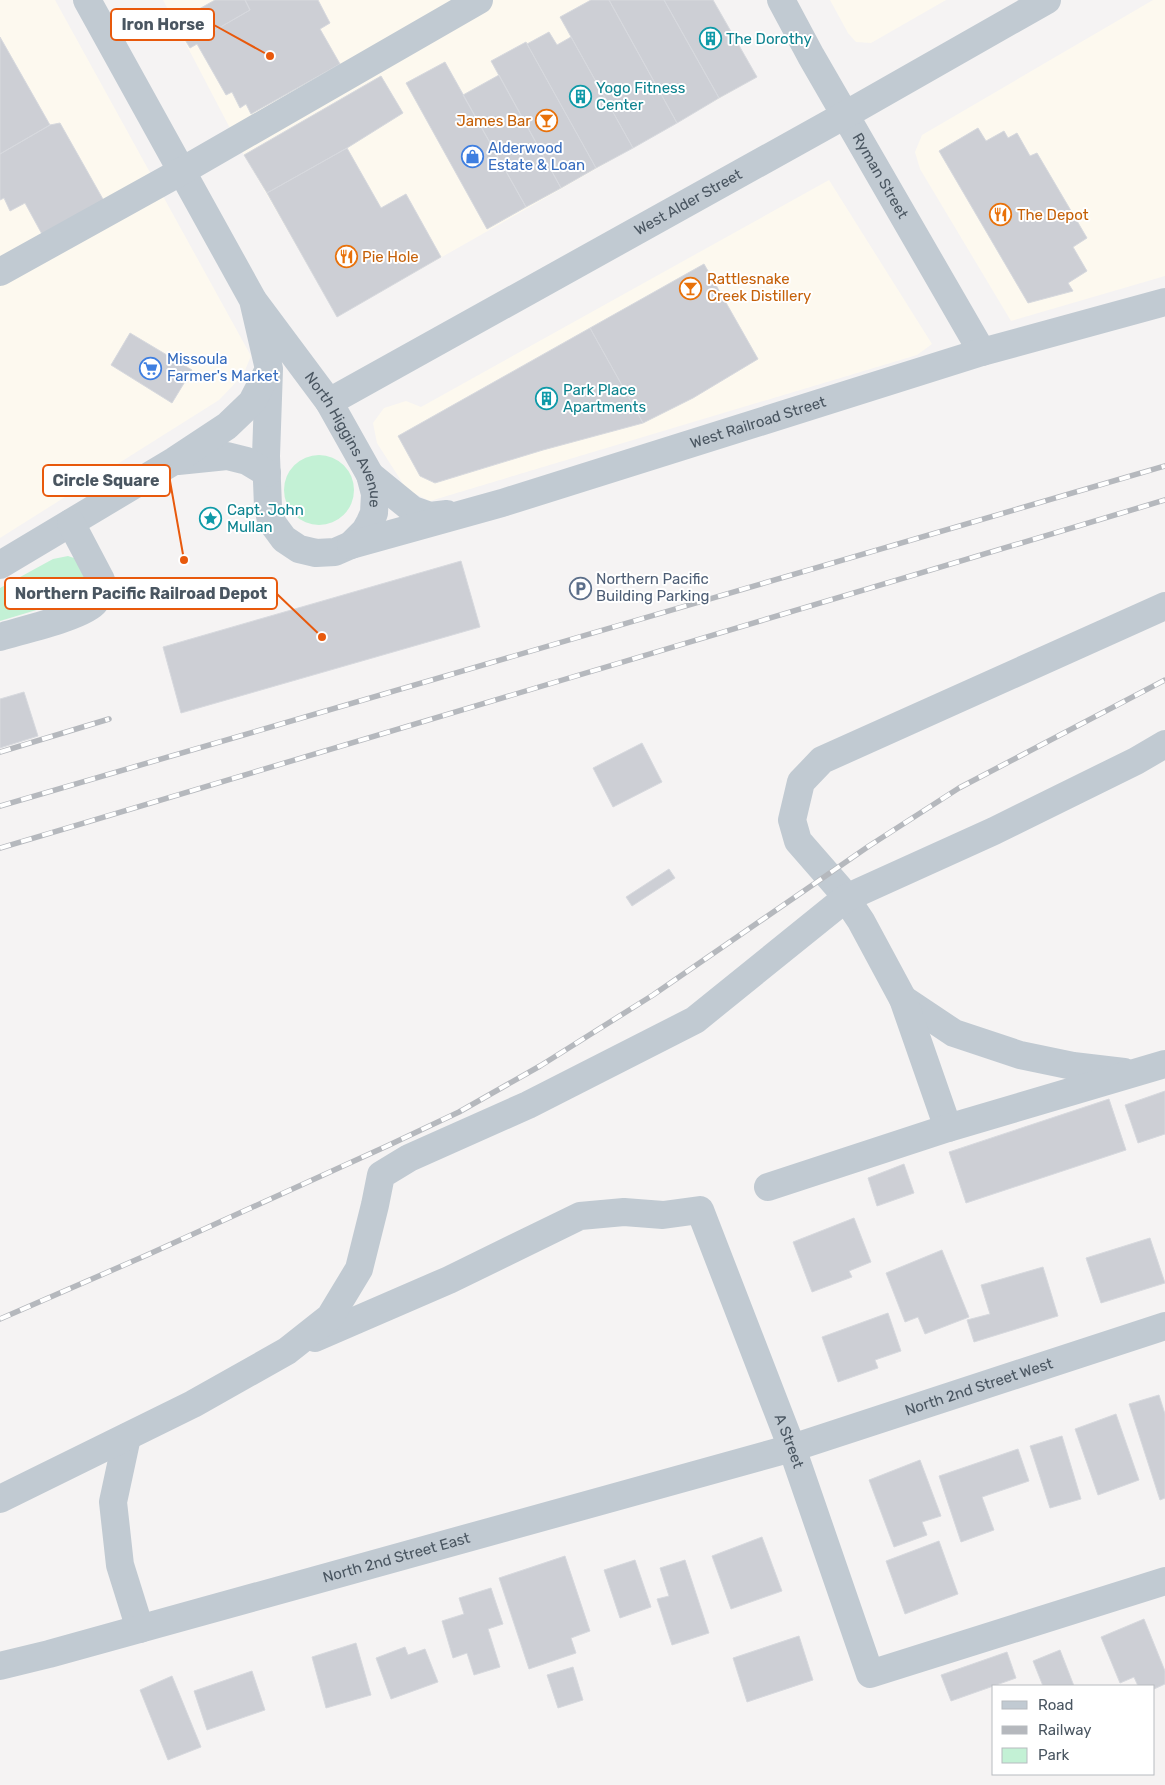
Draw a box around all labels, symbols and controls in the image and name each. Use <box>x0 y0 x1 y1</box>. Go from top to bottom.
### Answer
callout: Iron Horse <box>111 9 214 40</box>
text: Iron Horse <box>121 15 205 34</box>
building icon: The Dorothy <box>698 27 722 51</box>
place label: The Dorothy <box>726 30 812 48</box>
place label: Yogo Fitness Center <box>596 79 686 114</box>
building icon: Yogo Fitness Center <box>568 85 592 109</box>
bar icon: James Bar <box>535 109 559 133</box>
place label: James Bar <box>456 112 531 130</box>
street label: Ryman Street <box>848 130 912 222</box>
place label: Alderwood Estate & Loan <box>488 139 585 174</box>
shop icon: Alderwood Estate & Loan <box>460 145 484 169</box>
street label: West Alder Street <box>631 165 745 239</box>
restaurant icon: The Depot <box>989 203 1013 227</box>
place label: The Depot <box>1017 206 1089 224</box>
restaurant icon: Pie Hole <box>334 245 358 269</box>
place label: Pie Hole <box>362 248 419 266</box>
place label: Rattlesnake Creek Distillery <box>707 270 811 305</box>
bar icon: Rattlesnake Creek Distillery <box>679 276 703 300</box>
place label: Missoula Farmer's Market <box>167 350 279 385</box>
supermarket icon: Missoula Farmer's Market <box>139 356 163 380</box>
street label: North Higgins Avenue <box>301 368 384 508</box>
place label: Park Place Apartments <box>563 381 646 416</box>
building icon: Park Place Apartments <box>535 387 559 411</box>
street label: West Railroad Street <box>688 393 828 452</box>
callout: Circle Square <box>43 465 170 496</box>
text: Circle Square <box>52 471 160 490</box>
place label: Capt. John Mullan <box>227 501 304 536</box>
place icon: Capt. John Mullan <box>199 507 223 531</box>
place label: Northern Pacific Building Parking <box>596 570 709 605</box>
parking icon: Northern Pacific Building Parking <box>568 576 592 600</box>
callout: Northern Pacific Railroad Depot <box>5 578 277 609</box>
text: Northern Pacific Railroad Depot <box>15 584 268 603</box>
street label: North 2nd Street West <box>903 1354 1055 1419</box>
street label: A Street <box>771 1411 807 1471</box>
street label: North 2nd Street East <box>321 1529 472 1587</box>
legend <box>992 1685 1155 1775</box>
text: Road <box>1038 1696 1074 1714</box>
text: Railway <box>1038 1721 1092 1739</box>
text: Park <box>1038 1746 1069 1764</box>

